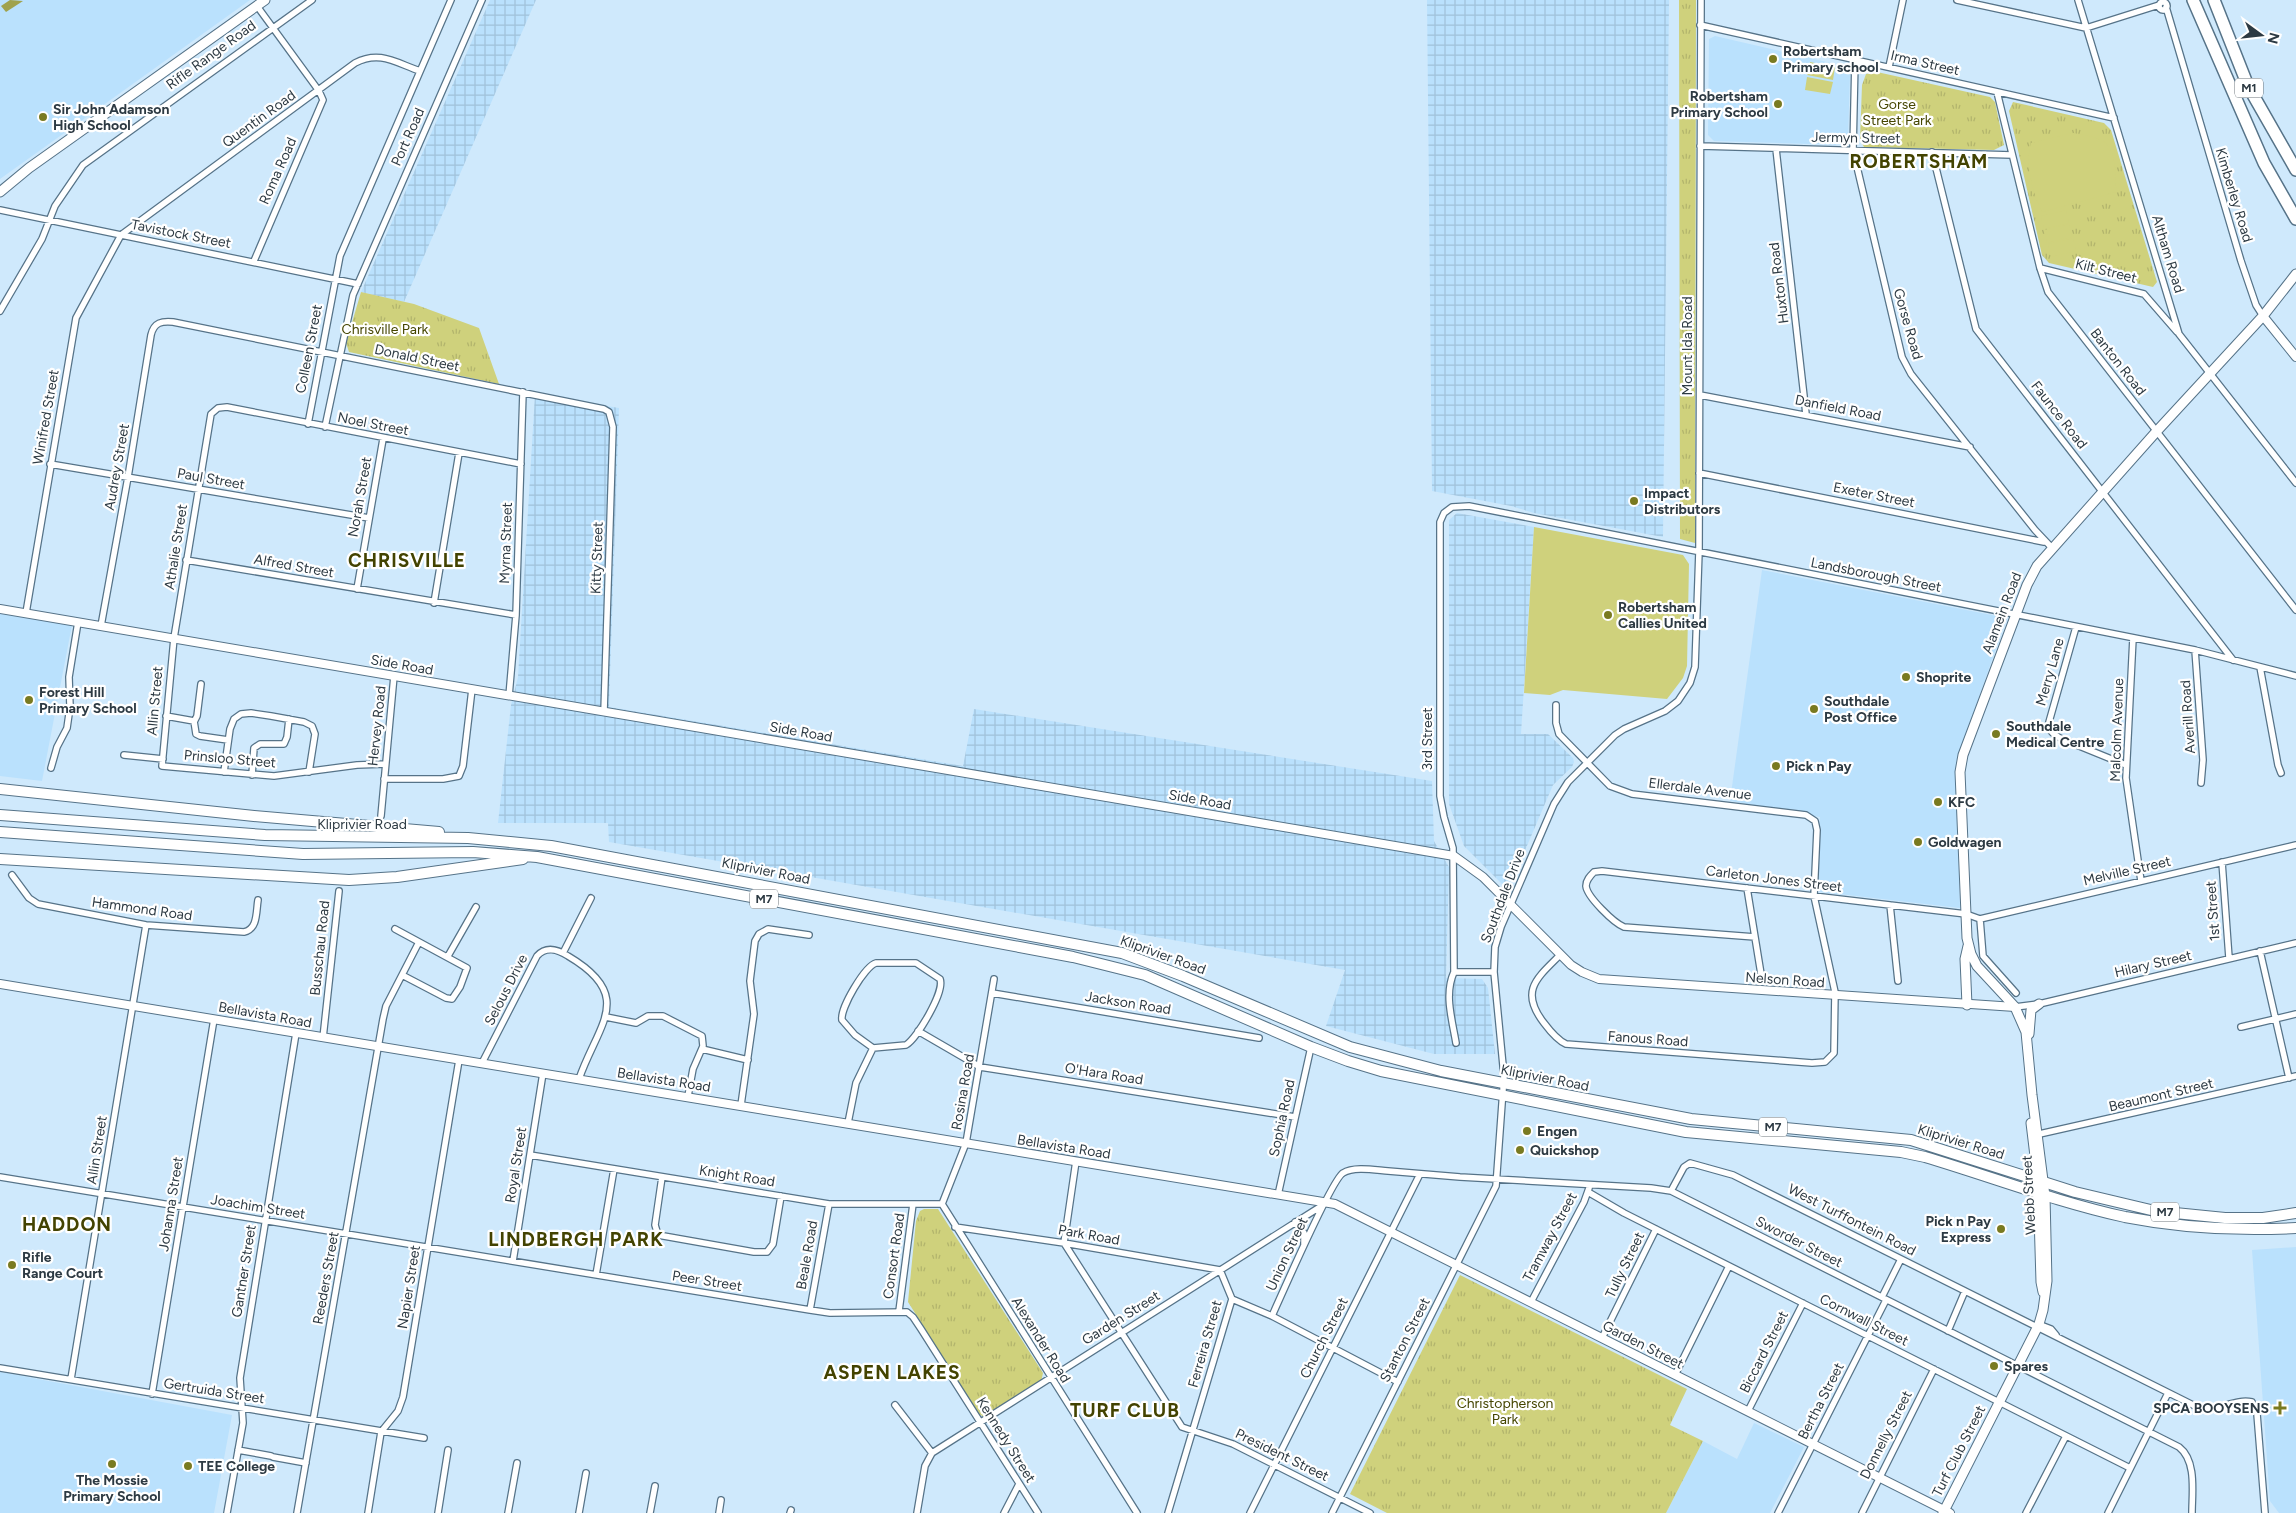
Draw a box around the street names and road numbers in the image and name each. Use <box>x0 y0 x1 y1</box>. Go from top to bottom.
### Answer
street label: Rifle Range Road <box>163 17 259 93</box>
street label: Irma Street <box>1889 47 1961 79</box>
road number: M1 <box>2235 78 2263 98</box>
street label: Quentin Road <box>219 87 299 151</box>
street label: Port Road <box>388 105 428 169</box>
street label: Jermyn Street <box>1811 129 1901 147</box>
street label: Roma Road <box>256 135 300 207</box>
street label: Kimberley Road <box>2212 146 2256 244</box>
street label: Altham Road <box>2148 213 2188 295</box>
street label: Tavistock Street <box>130 216 232 252</box>
street label: Huxton Road <box>1766 241 1792 325</box>
street label: Kilt Street <box>2073 255 2139 287</box>
street label: Gorse Road <box>1890 286 1926 362</box>
street label: Mount Ida Road <box>1679 296 1696 396</box>
street label: Colleen Street <box>292 303 326 395</box>
street label: Banton Road <box>2087 325 2149 399</box>
street label: Donald Street <box>373 341 461 375</box>
street label: Winifred Street <box>29 368 63 466</box>
street label: Faunce Road <box>2027 378 2091 452</box>
street label: Danfield Road <box>1793 391 1883 425</box>
street label: Noel Street <box>336 409 410 439</box>
street label: Audrey Street <box>101 422 133 512</box>
street label: Norah Street <box>345 455 375 539</box>
street label: Paul Street <box>176 465 246 493</box>
street label: Exeter Street <box>1832 479 1916 511</box>
street label: Myrna Street <box>496 502 516 584</box>
street label: Athalie Street <box>161 503 191 591</box>
street label: Kitty Street <box>587 522 607 594</box>
street label: Alfred Street <box>253 551 335 581</box>
street label: Landsborough Street <box>1809 554 1943 596</box>
street label: Alamein Road <box>1979 570 2025 656</box>
street label: Merry Lane <box>2032 636 2068 708</box>
street label: Side Road <box>369 651 435 679</box>
street label: Allin Street <box>144 666 166 736</box>
street label: Malcolm Avenue <box>2107 678 2127 782</box>
street label: Averill Road <box>2177 680 2199 754</box>
street label: Hervey Road <box>364 685 390 767</box>
street label: 3rd Street <box>1419 707 1436 771</box>
street label: Side Road <box>768 718 834 746</box>
street label: Prinsloo Street <box>183 747 277 771</box>
street label: Ellerdale Avenue <box>1647 774 1753 804</box>
street label: Side Road <box>1167 786 1233 814</box>
street label: Kliprivier Road <box>317 816 407 833</box>
street label: Southdale Drive <box>1477 846 1529 946</box>
street label: Melville Street <box>2081 853 2173 889</box>
street label: Kliprivier Road <box>720 854 812 888</box>
street label: Carleton Jones Street <box>1705 862 1843 896</box>
street label: 1st Street <box>2202 880 2224 942</box>
road number: M7 <box>750 890 778 909</box>
street label: Hammond Road <box>91 894 193 924</box>
street label: Busschau Road <box>307 900 333 996</box>
street label: Kliprivier Road <box>1118 932 1208 978</box>
street label: Hilary Street <box>2113 947 2193 981</box>
street label: Selous Drive <box>481 951 531 1028</box>
street label: Nelson Road <box>1745 969 1825 991</box>
street label: Jackson Road <box>1084 988 1172 1018</box>
street label: Bellavista Road <box>217 998 313 1032</box>
street label: Fanous Road <box>1607 1028 1689 1050</box>
street label: Rosina Road <box>948 1052 978 1132</box>
street label: O'Hara Road <box>1064 1059 1144 1089</box>
street label: Kliprivier Road <box>1499 1061 1591 1095</box>
street label: Bellavista Road <box>616 1064 712 1096</box>
street label: Beaumont Street <box>2107 1075 2215 1115</box>
street label: Sophia Road <box>1265 1078 1299 1158</box>
street label: Allin Street <box>83 1114 111 1186</box>
road number: M7 <box>1759 1118 1787 1136</box>
street label: Kliprivier Road <box>1916 1121 2006 1163</box>
street label: Royal Street <box>502 1126 530 1204</box>
street label: Bellavista Road <box>1016 1131 1112 1163</box>
street label: Johanna Street <box>155 1155 187 1253</box>
street label: Webb Street <box>2018 1155 2040 1235</box>
street label: Knight Road <box>698 1162 776 1190</box>
street label: West Turffontein Road <box>1785 1180 1919 1260</box>
street label: Tramway Street <box>1519 1189 1581 1285</box>
street label: Joachim Street <box>209 1191 307 1223</box>
road number: M7 <box>2151 1202 2179 1222</box>
street label: Consort Road <box>880 1212 908 1300</box>
street label: Sworder Street <box>1753 1213 1845 1271</box>
street label: Union Street <box>1262 1214 1312 1294</box>
street label: Beale Road <box>793 1219 821 1291</box>
street label: Park Road <box>1057 1221 1121 1249</box>
street label: Gantner Street <box>228 1223 260 1319</box>
street label: Tully Street <box>1602 1229 1648 1301</box>
street label: Reeders Street <box>309 1230 343 1326</box>
street label: Napier Street <box>394 1244 424 1330</box>
street label: Peer Street <box>671 1267 743 1295</box>
street label: Garden Street <box>1079 1287 1163 1349</box>
street label: Cornwall Street <box>1817 1290 1911 1350</box>
street label: Alexander Road <box>1008 1294 1074 1386</box>
street label: Church Street <box>1296 1295 1352 1381</box>
street label: Stanton Street <box>1376 1295 1434 1385</box>
street label: Ferreira Street <box>1184 1298 1226 1390</box>
street label: Biccard Street <box>1736 1308 1792 1396</box>
street label: Garden Street <box>1600 1317 1686 1373</box>
street label: Bertha Street <box>1794 1360 1848 1442</box>
street label: Gertruida Street <box>162 1375 266 1407</box>
street label: Donnelly Street <box>1856 1388 1916 1482</box>
street label: Kennedy Street <box>973 1394 1039 1486</box>
street label: Turf Club Street <box>1929 1403 1989 1499</box>
street label: President Street <box>1233 1425 1331 1485</box>

